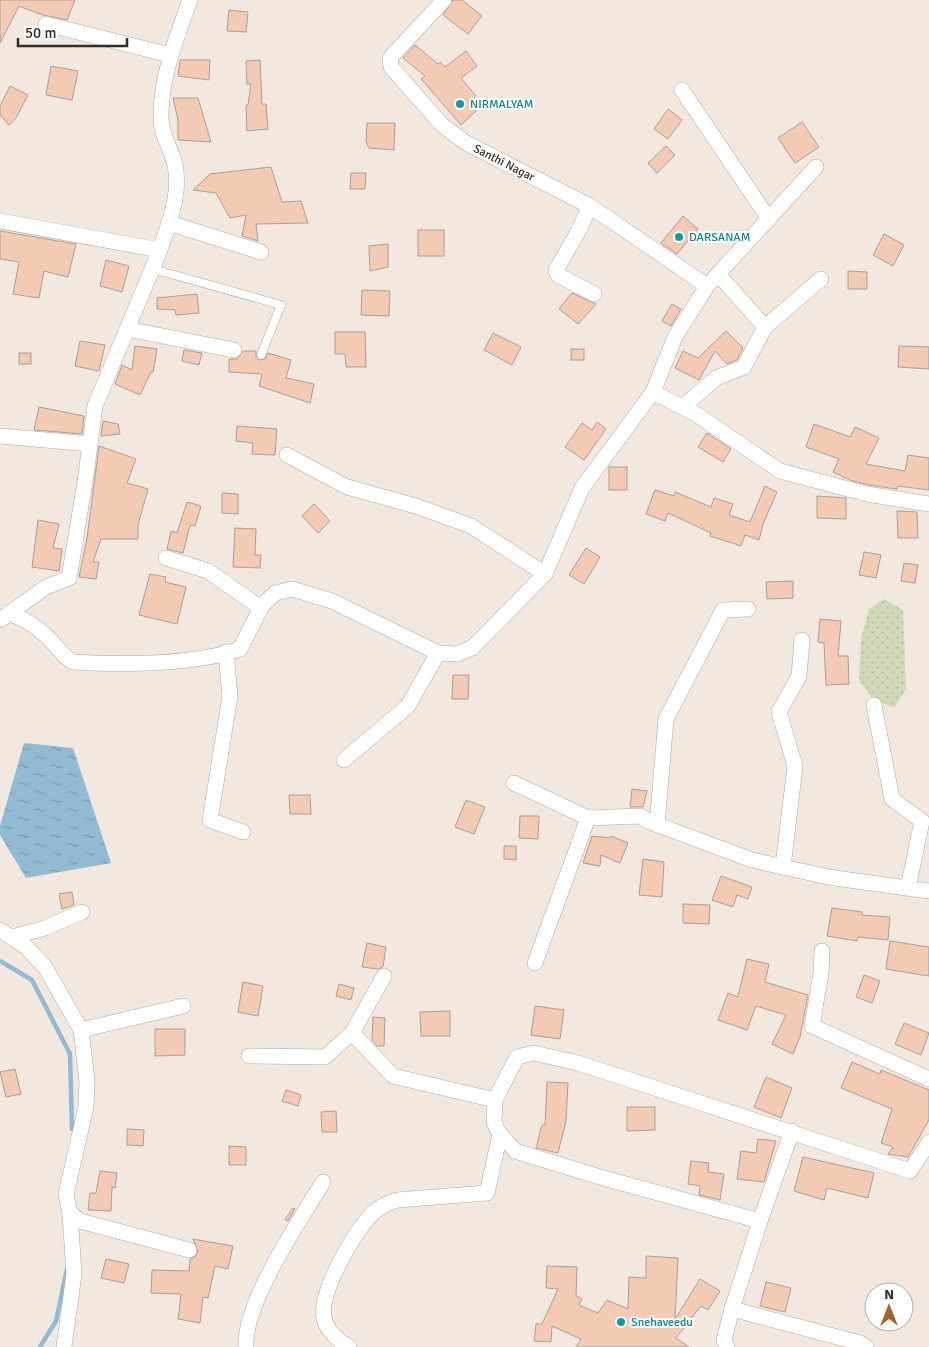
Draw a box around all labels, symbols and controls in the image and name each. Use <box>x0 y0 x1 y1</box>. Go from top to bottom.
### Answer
scale bar <box>18 15 126 47</box>
text: 50 m <box>25 24 56 42</box>
place label: NIRMALYAM <box>470 97 533 112</box>
marker: NIRMALYAM <box>454 98 466 110</box>
street label: Santhi Nagar <box>471 141 538 185</box>
place label: DARSANAM <box>689 230 750 245</box>
marker: DARSANAM <box>673 231 685 243</box>
north arrow <box>864 1282 914 1332</box>
text: N <box>884 1286 894 1303</box>
place label: Snehaveedu <box>631 1315 693 1330</box>
marker: Snehaveedu <box>615 1316 627 1328</box>

